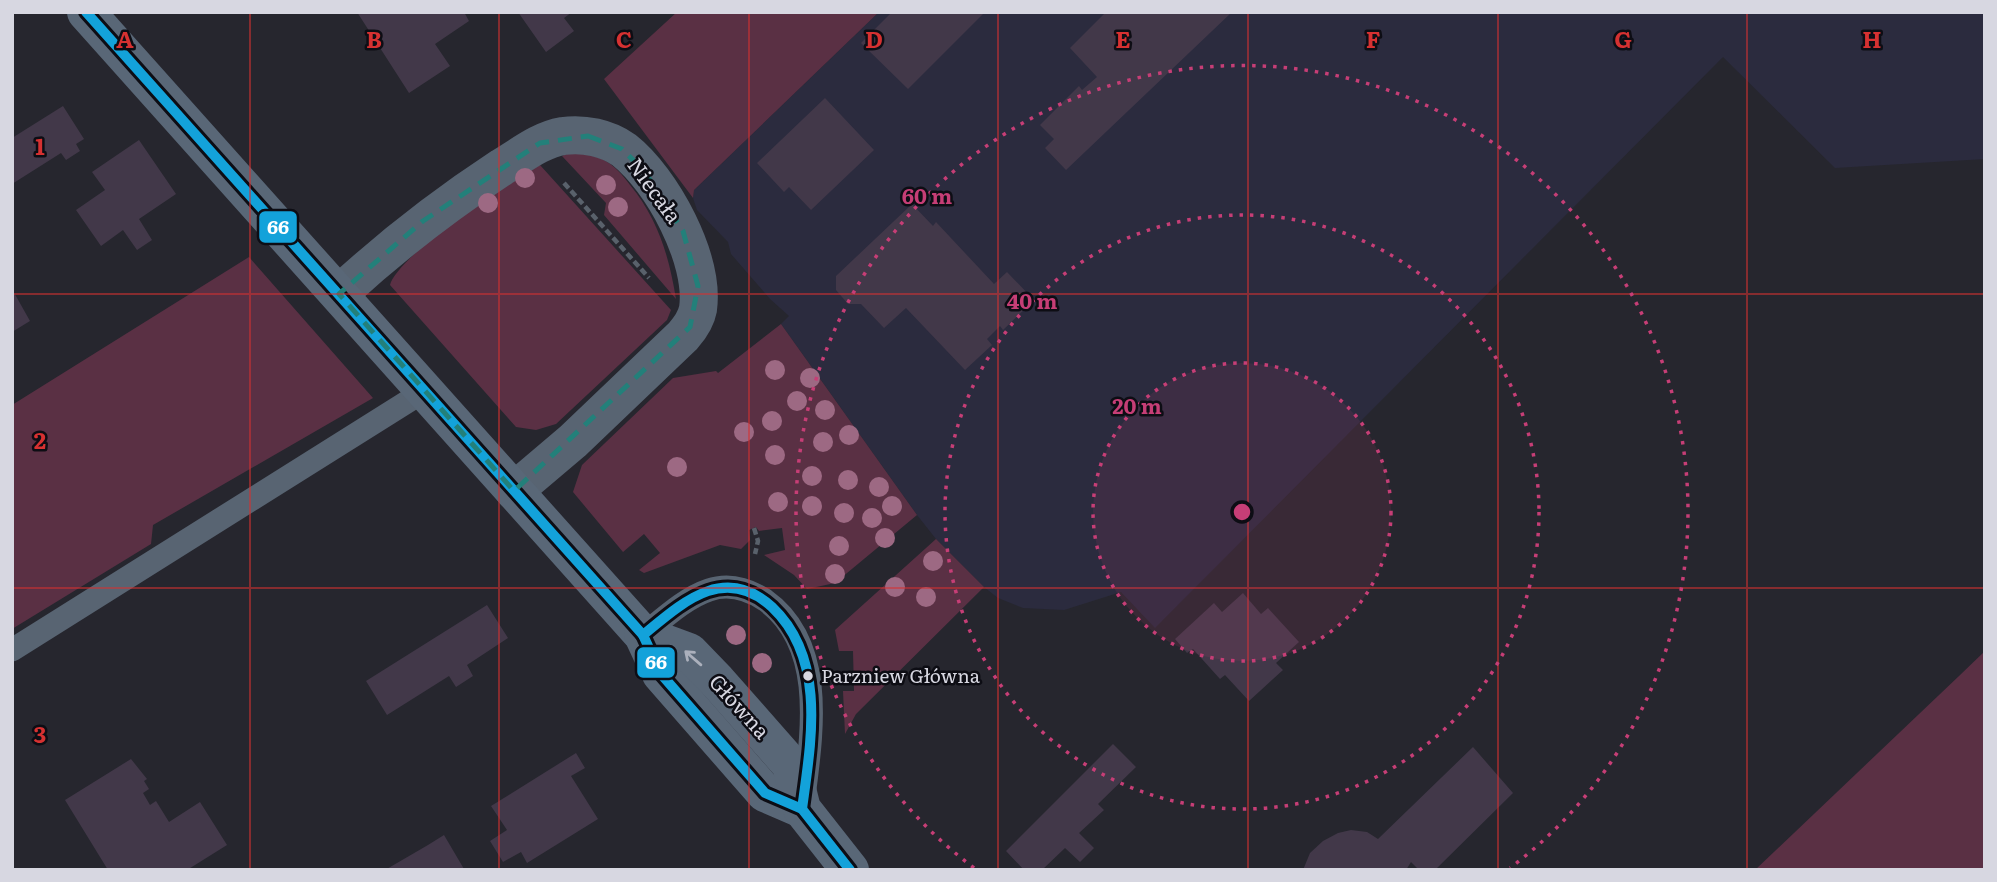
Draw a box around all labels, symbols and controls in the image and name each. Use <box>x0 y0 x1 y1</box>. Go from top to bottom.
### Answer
text: A <box>116 21 134 55</box>
text: B <box>366 21 382 55</box>
text: C <box>616 21 632 55</box>
text: D <box>865 21 883 55</box>
text: E <box>1115 21 1131 55</box>
text: F <box>1366 21 1381 55</box>
text: G <box>1614 21 1632 55</box>
text: H <box>1862 21 1882 55</box>
text: 1 <box>35 128 45 162</box>
street label: Niecała <box>621 150 691 230</box>
text: 60 m <box>902 179 952 210</box>
line badge: 66 <box>258 210 298 244</box>
text: 66 <box>267 212 289 240</box>
text: 40 m <box>1007 284 1057 315</box>
text: 20 m <box>1112 389 1162 420</box>
text: 2 <box>34 422 46 456</box>
centre of rings <box>1230 500 1254 524</box>
line badge: 66 <box>636 646 676 679</box>
text: 66 <box>645 647 667 675</box>
one-way arrow <box>684 650 702 666</box>
place label: Parzniew Główna <box>821 661 981 689</box>
street label: Główna <box>703 666 779 745</box>
marker: Parzniew Główna <box>801 669 815 683</box>
text: 3 <box>34 716 46 750</box>

